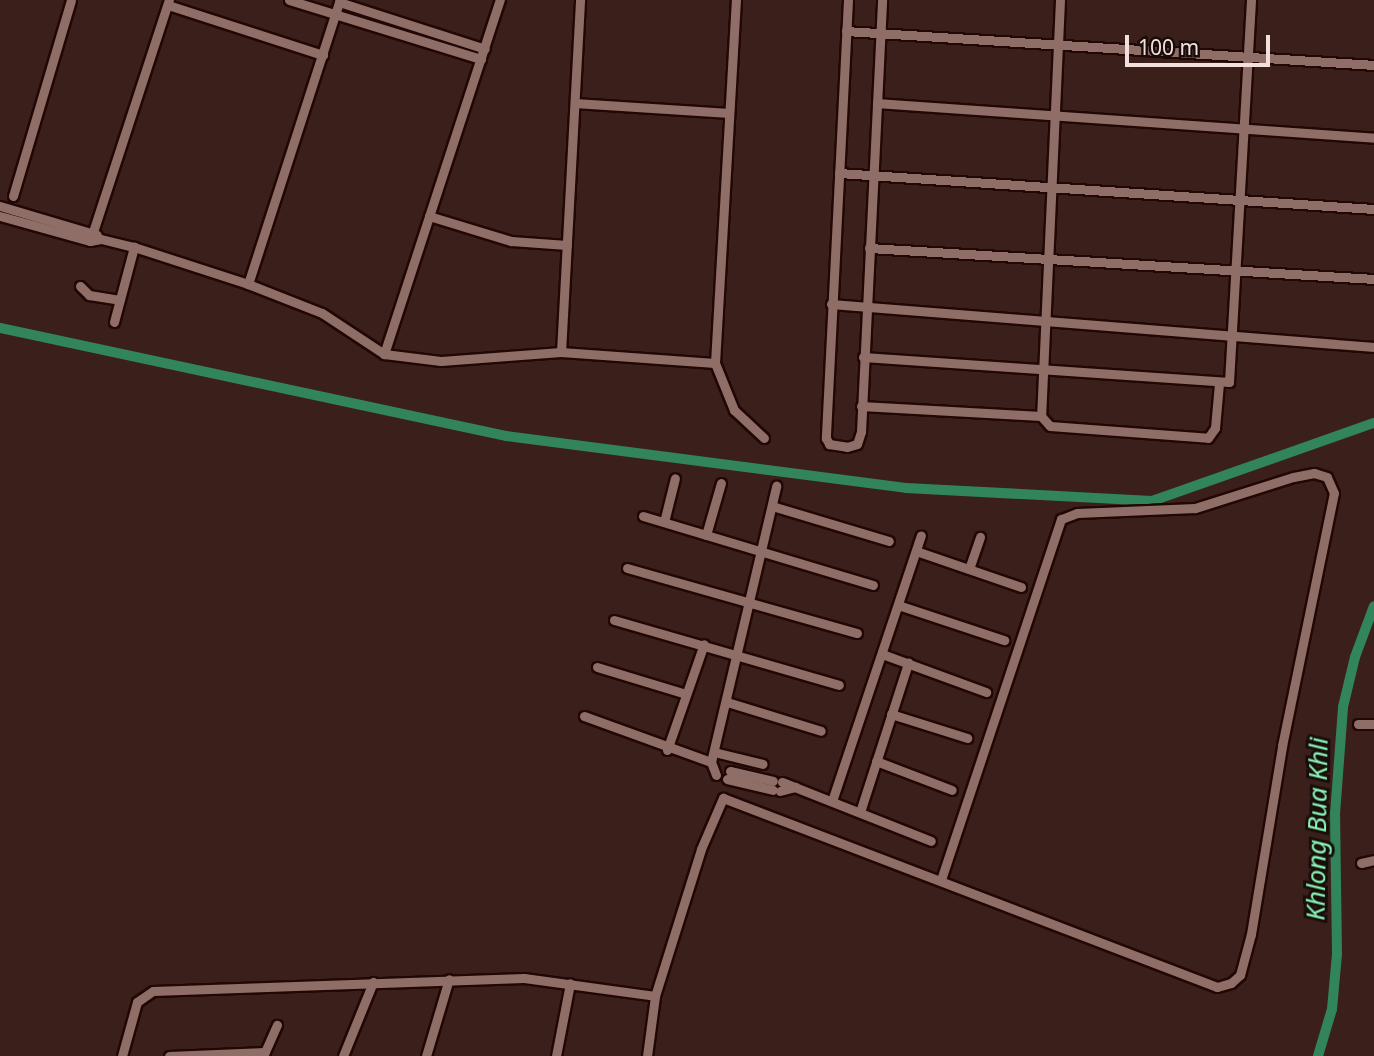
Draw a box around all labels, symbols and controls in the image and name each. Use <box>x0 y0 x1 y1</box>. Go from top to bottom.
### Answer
scale bar <box>1129 21 1274 65</box>
text: 100 m <box>1138 33 1199 61</box>
water label: Khlong Bua Khli <box>1300 737 1334 921</box>

